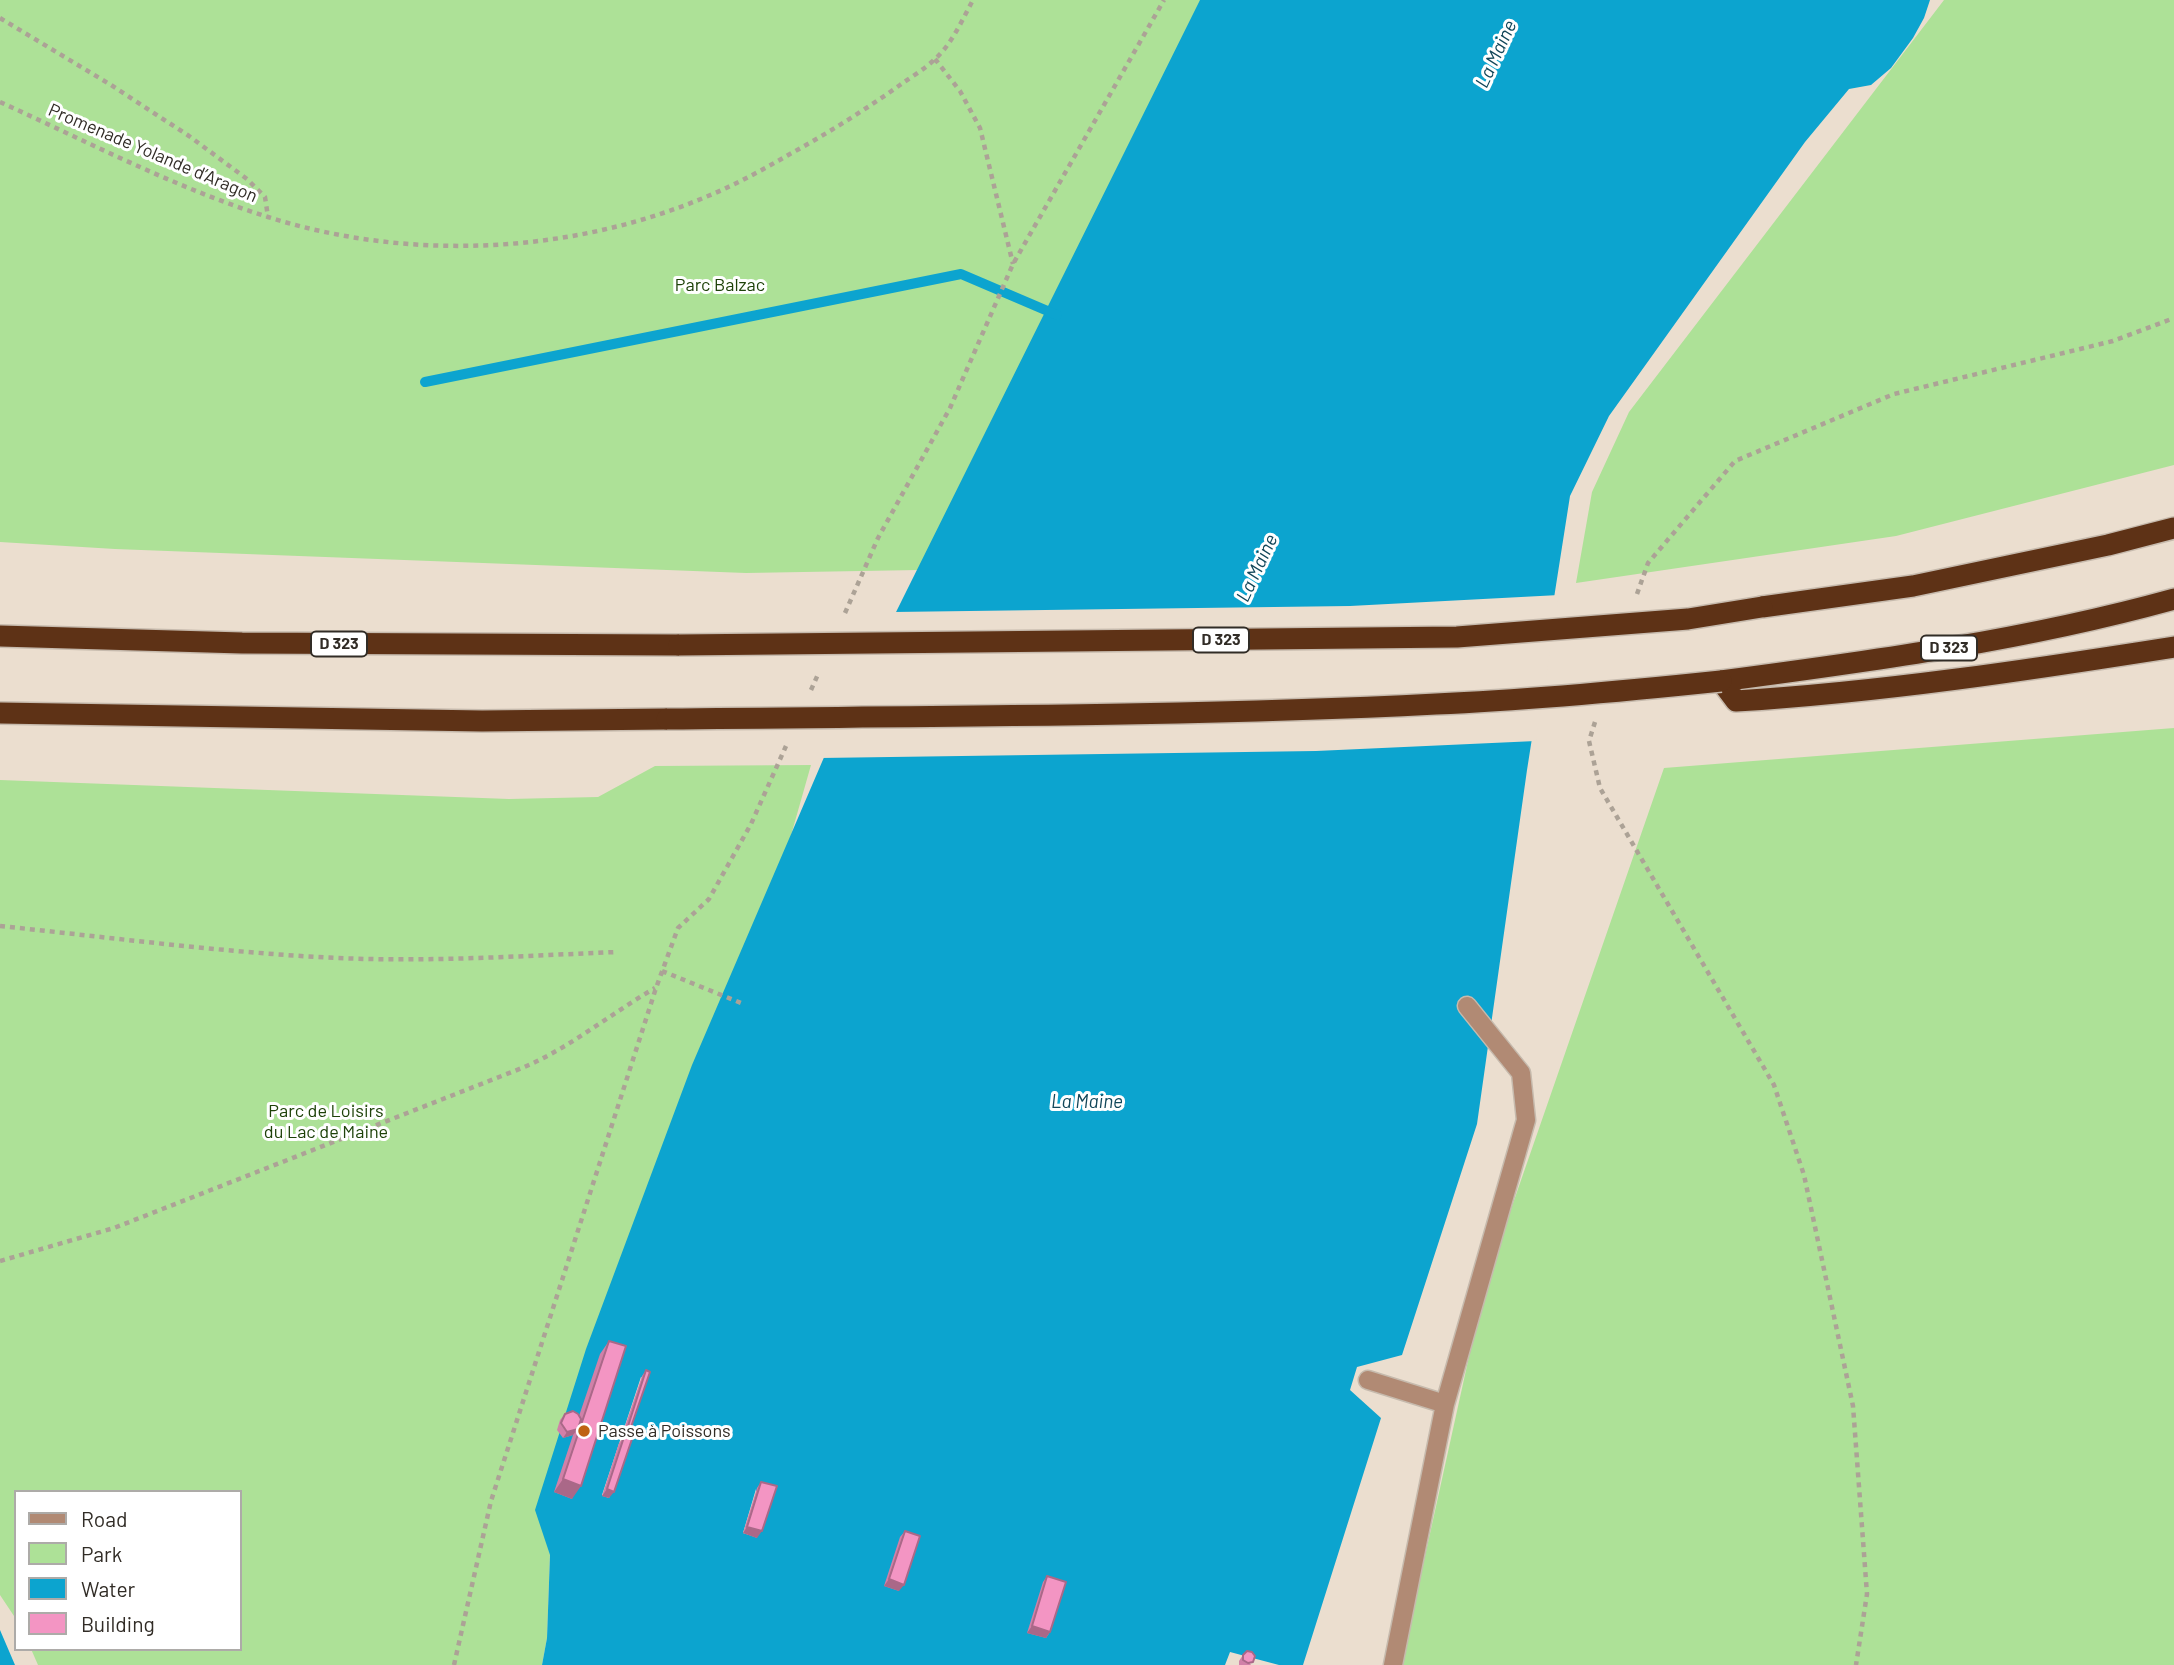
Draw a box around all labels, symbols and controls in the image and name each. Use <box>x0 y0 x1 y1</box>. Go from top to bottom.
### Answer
water label: La Maine <box>1470 17 1522 91</box>
street label: Promenade Yolande d’Aragon <box>45 99 261 207</box>
park label: Parc Balzac <box>675 274 765 296</box>
water label: La Maine <box>1231 531 1283 605</box>
road number: D 323 <box>1193 628 1249 652</box>
road number: D 323 <box>311 632 367 656</box>
road number: D 323 <box>1921 636 1977 660</box>
water label: La Maine <box>1051 1091 1123 1113</box>
park label: Parc de Loisirs du Lac de Maine <box>264 1100 388 1142</box>
place label: Passe à Poissons <box>598 1420 731 1442</box>
marker: Passe à Poissons <box>576 1423 592 1439</box>
legend <box>14 1490 242 1651</box>
text: Road <box>81 1506 127 1531</box>
text: Park <box>81 1541 122 1566</box>
text: Water <box>81 1576 135 1601</box>
text: Building <box>81 1611 155 1636</box>

